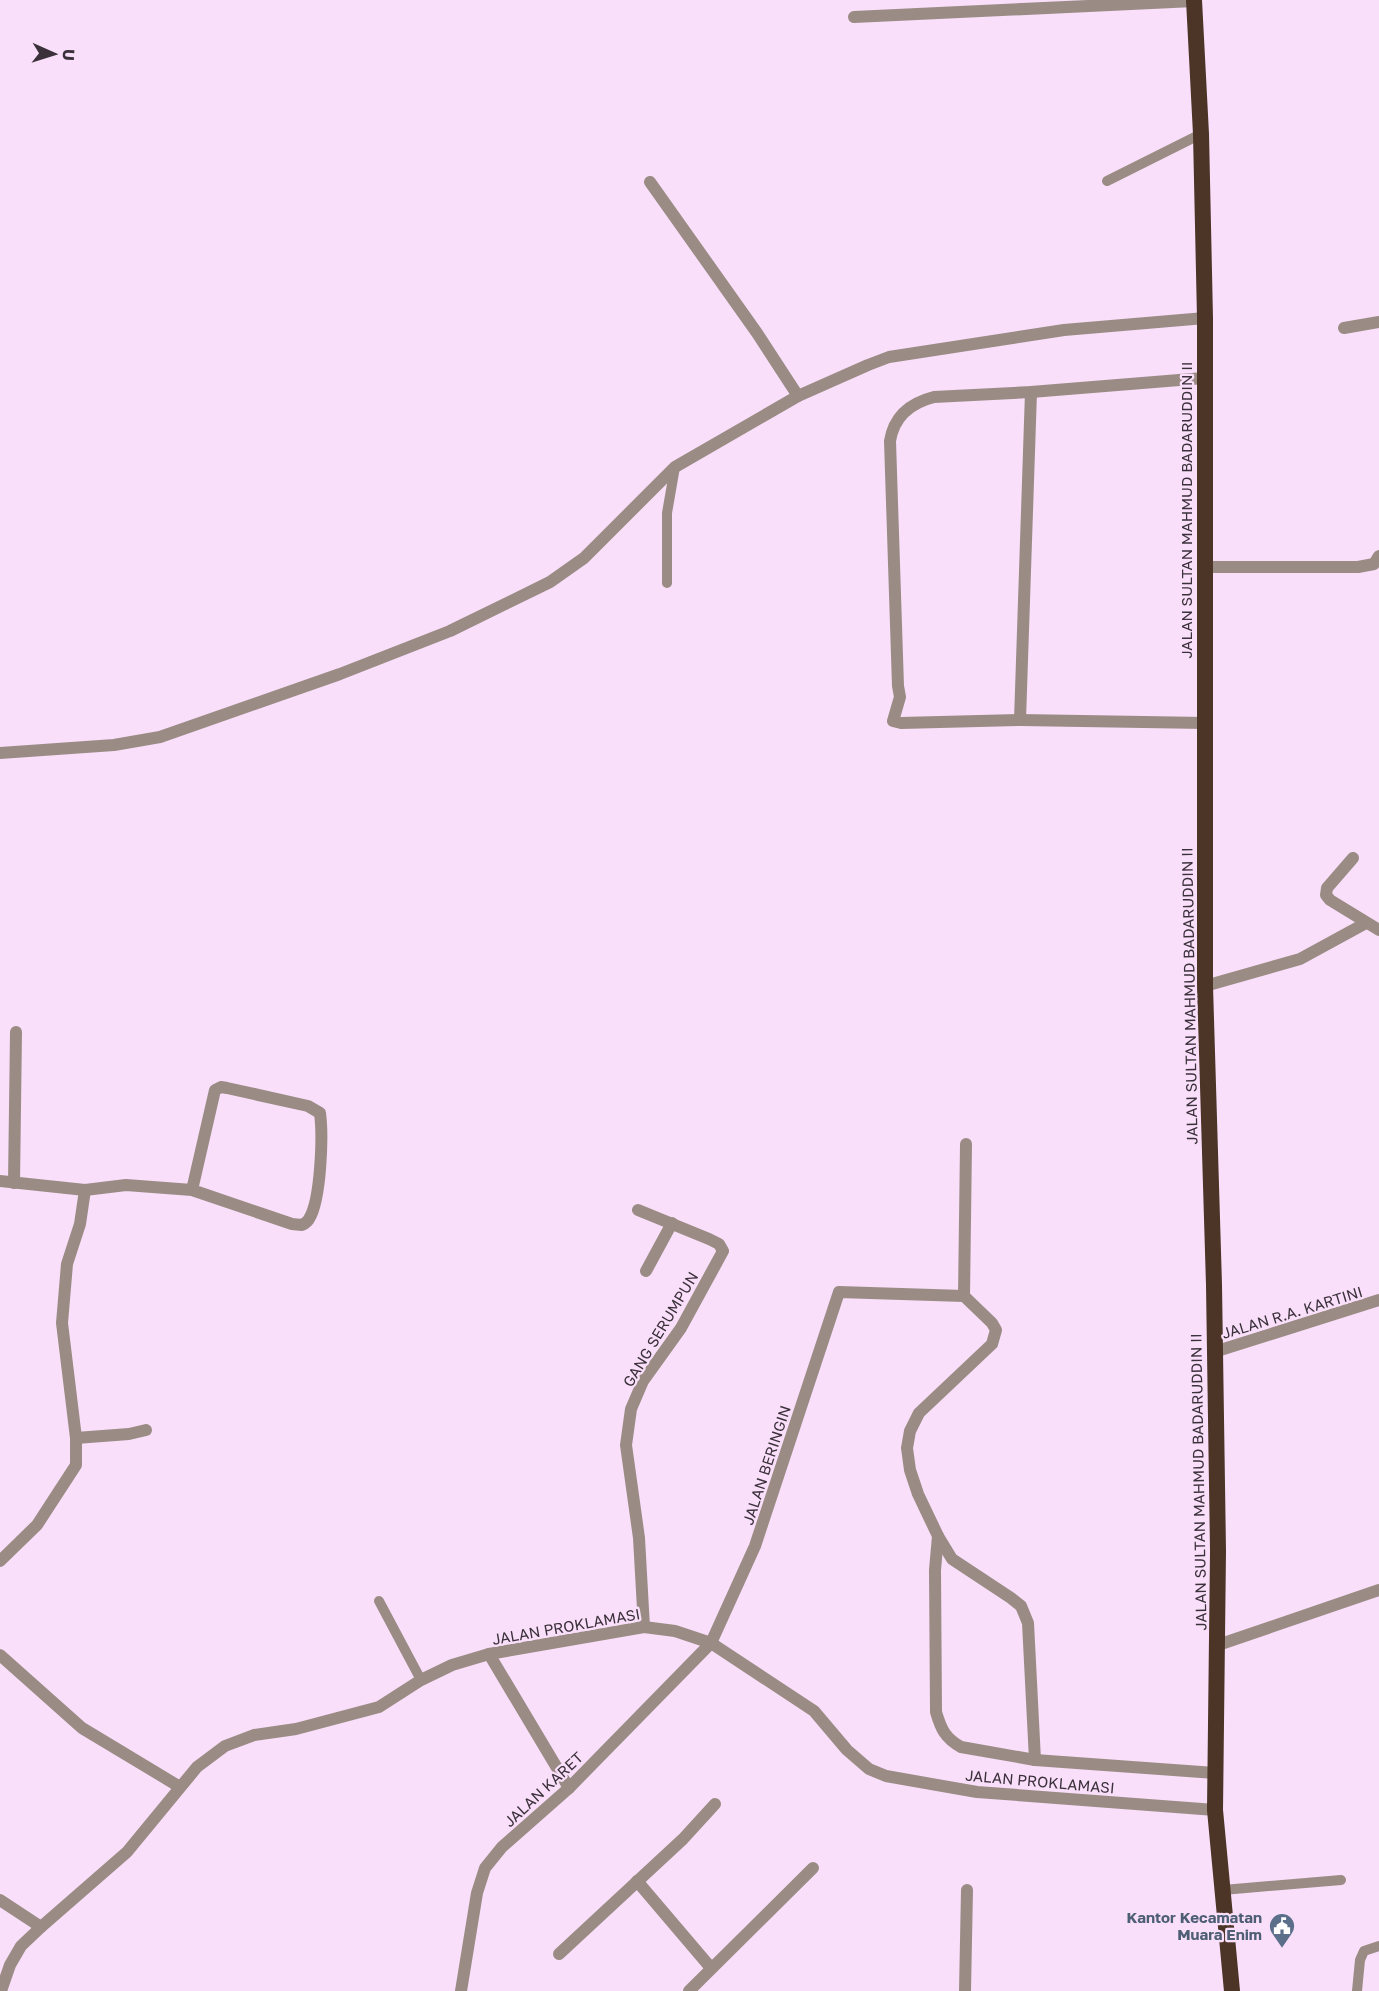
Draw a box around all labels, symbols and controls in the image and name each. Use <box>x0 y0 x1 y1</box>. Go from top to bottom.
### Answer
north arrow <box>24 24 84 84</box>
text: U <box>59 48 79 61</box>
street label: JALAN SULTAN MAHMUD BADARUDDIN II <box>1177 361 1195 659</box>
street label: JALAN SULTAN MAHMUD BADARUDDIN II <box>1177 847 1201 1145</box>
street label: GANG SERUMPUN <box>619 1268 701 1390</box>
street label: JALAN R.A. KARTINI <box>1219 1282 1365 1342</box>
street label: JALAN SULTAN MAHMUD BADARUDDIN II <box>1186 1333 1210 1631</box>
street label: JALAN BERINGIN <box>738 1403 794 1527</box>
street label: JALAN PROKLAMASI <box>491 1604 641 1648</box>
street label: JALAN KARET <box>500 1748 586 1830</box>
street label: JALAN PROKLAMASI <box>965 1766 1115 1796</box>
place label: Kantor Kecamatan Muara Enim <box>1127 1908 1262 1943</box>
public building icon: Kantor Kecamatan Muara Enim <box>1267 1911 1297 1949</box>

